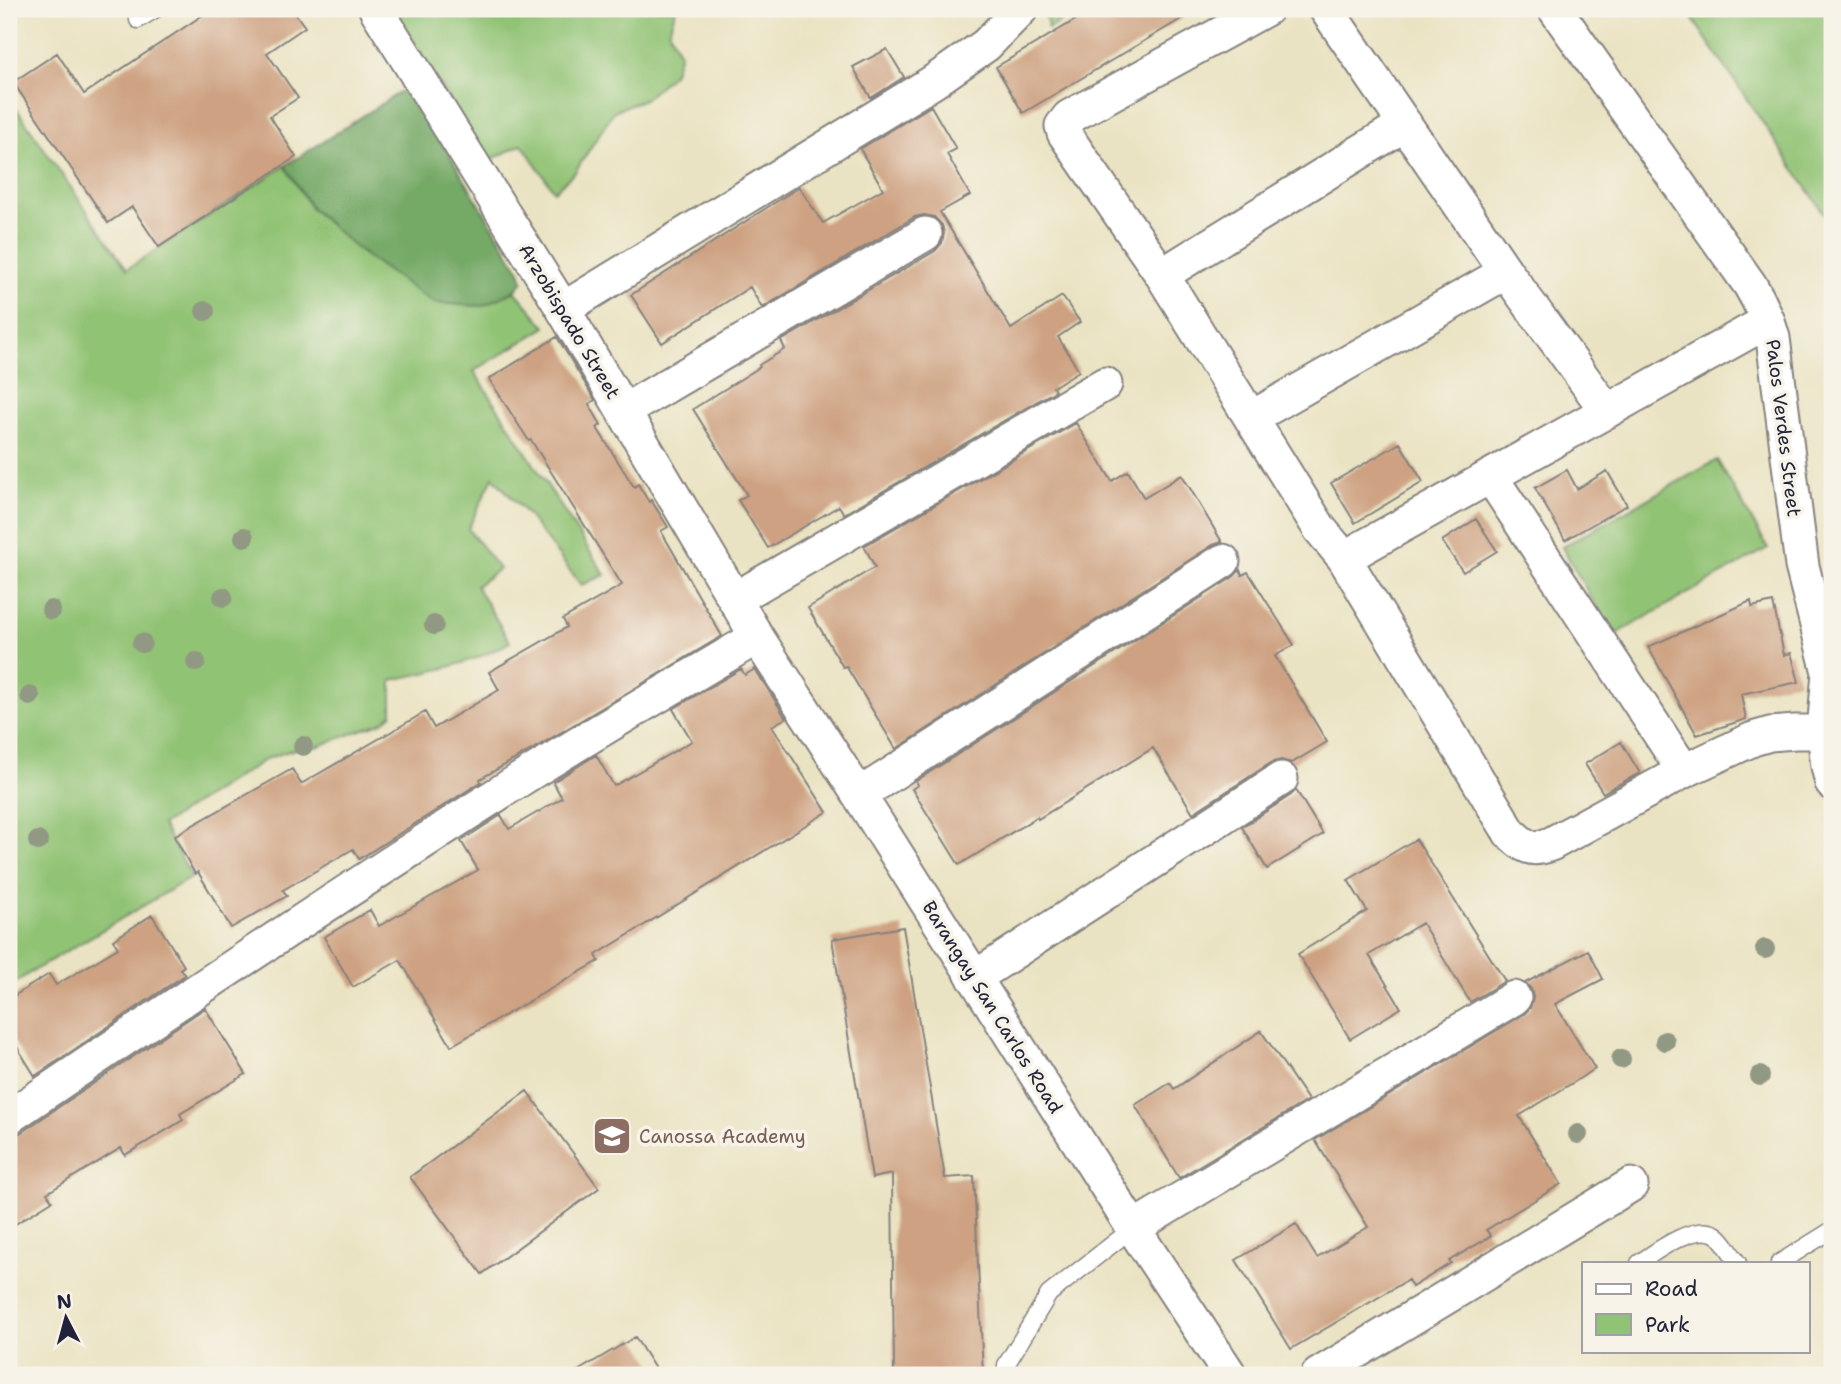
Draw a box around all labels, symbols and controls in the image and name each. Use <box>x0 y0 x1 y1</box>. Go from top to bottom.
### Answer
street label: Arzobispado Street <box>513 239 626 404</box>
street label: Palos Verdes Street <box>1760 338 1807 518</box>
street label: Barangay San Carlos Road <box>917 896 1068 1118</box>
school or university icon: Canossa Academy <box>591 1115 633 1157</box>
place label: Canossa Academy <box>639 1124 806 1149</box>
legend <box>1582 1262 1810 1352</box>
text: Road <box>1645 1275 1698 1303</box>
north arrow <box>32 1282 102 1352</box>
text: N <box>55 1288 73 1315</box>
text: Park <box>1645 1311 1690 1339</box>

